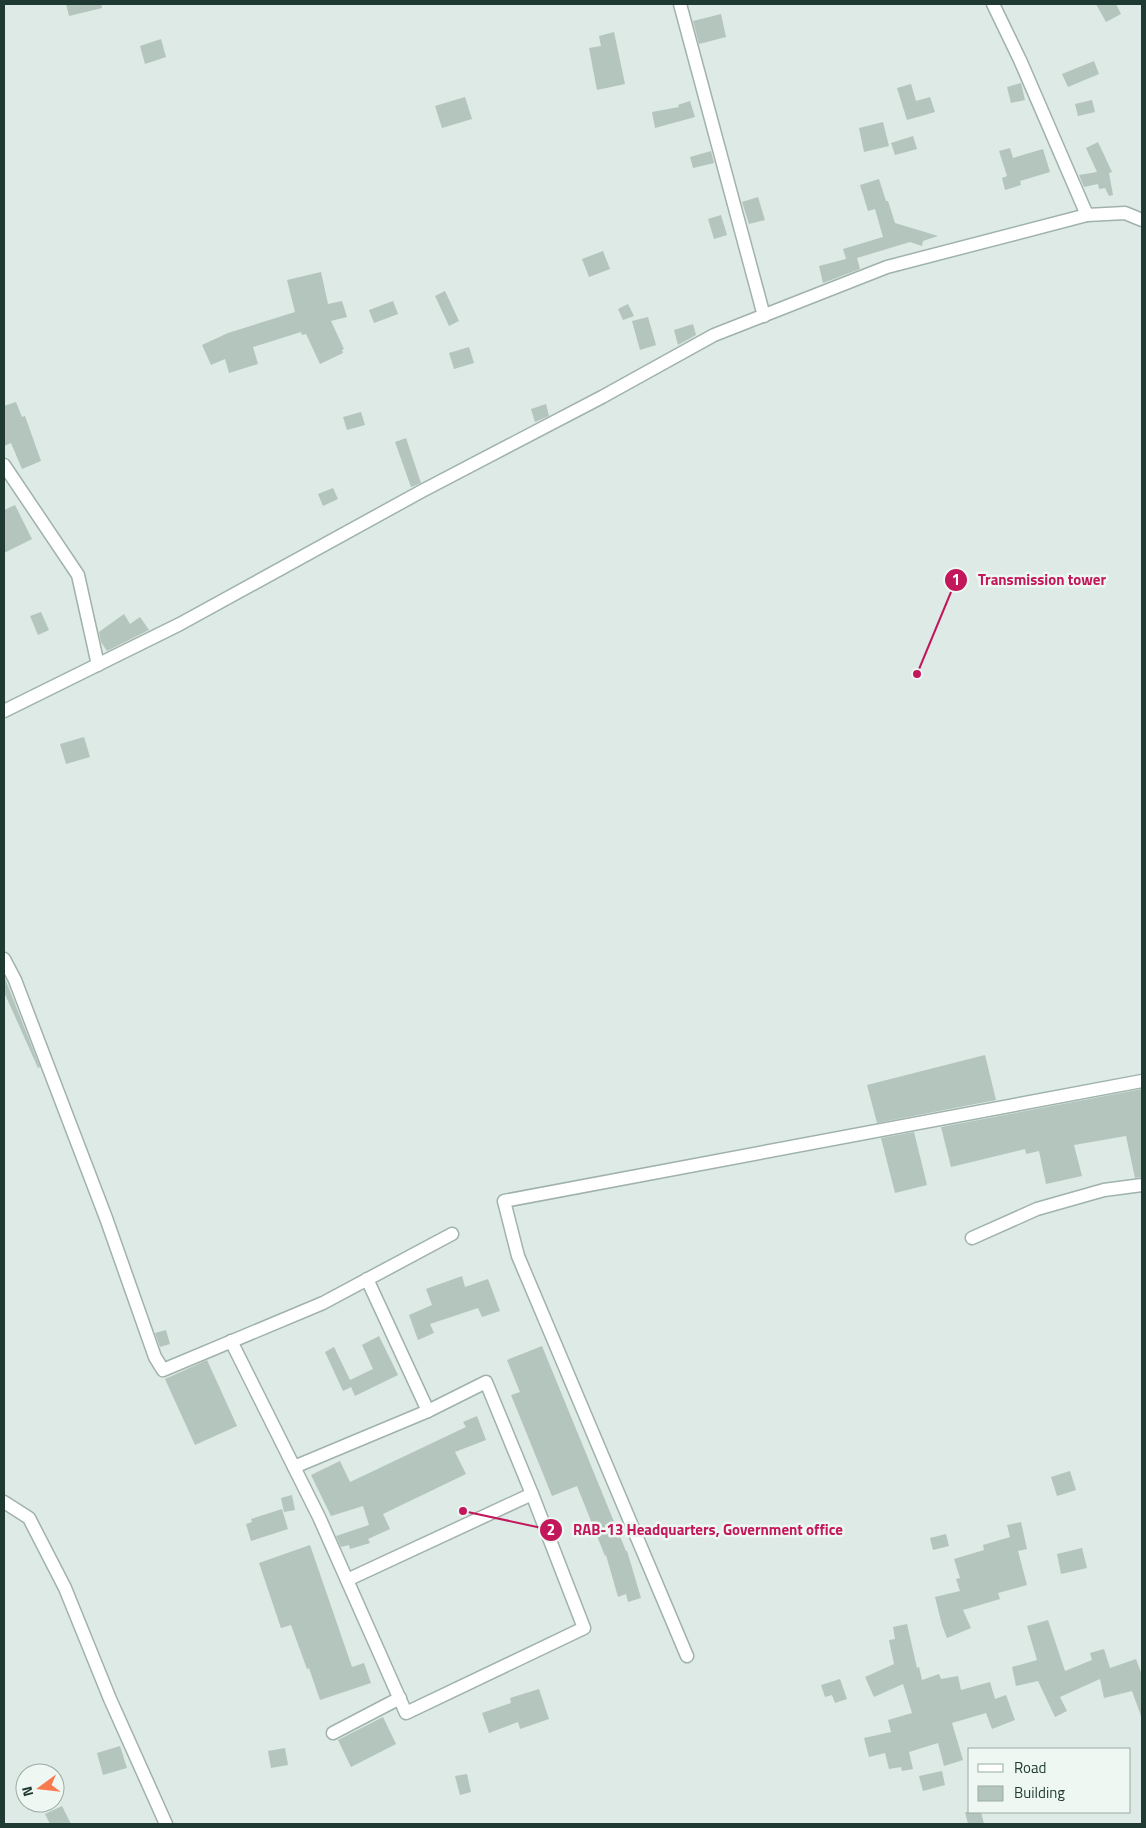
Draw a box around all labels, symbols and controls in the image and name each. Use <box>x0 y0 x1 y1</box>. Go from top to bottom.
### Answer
callout: Transmission tower <box>943 565 1116 595</box>
text: 1 <box>952 568 960 591</box>
text: Transmission tower <box>978 568 1106 591</box>
callout: RAB-13 Headquarters, Government office <box>538 1515 853 1545</box>
text: 2 <box>547 1518 555 1541</box>
text: RAB-13 Headquarters, Government office <box>573 1518 843 1541</box>
legend <box>968 1748 1131 1813</box>
text: Road <box>1014 1756 1046 1779</box>
north arrow <box>15 1763 65 1813</box>
text: Building <box>1014 1781 1065 1804</box>
text: N <box>16 1784 38 1799</box>

